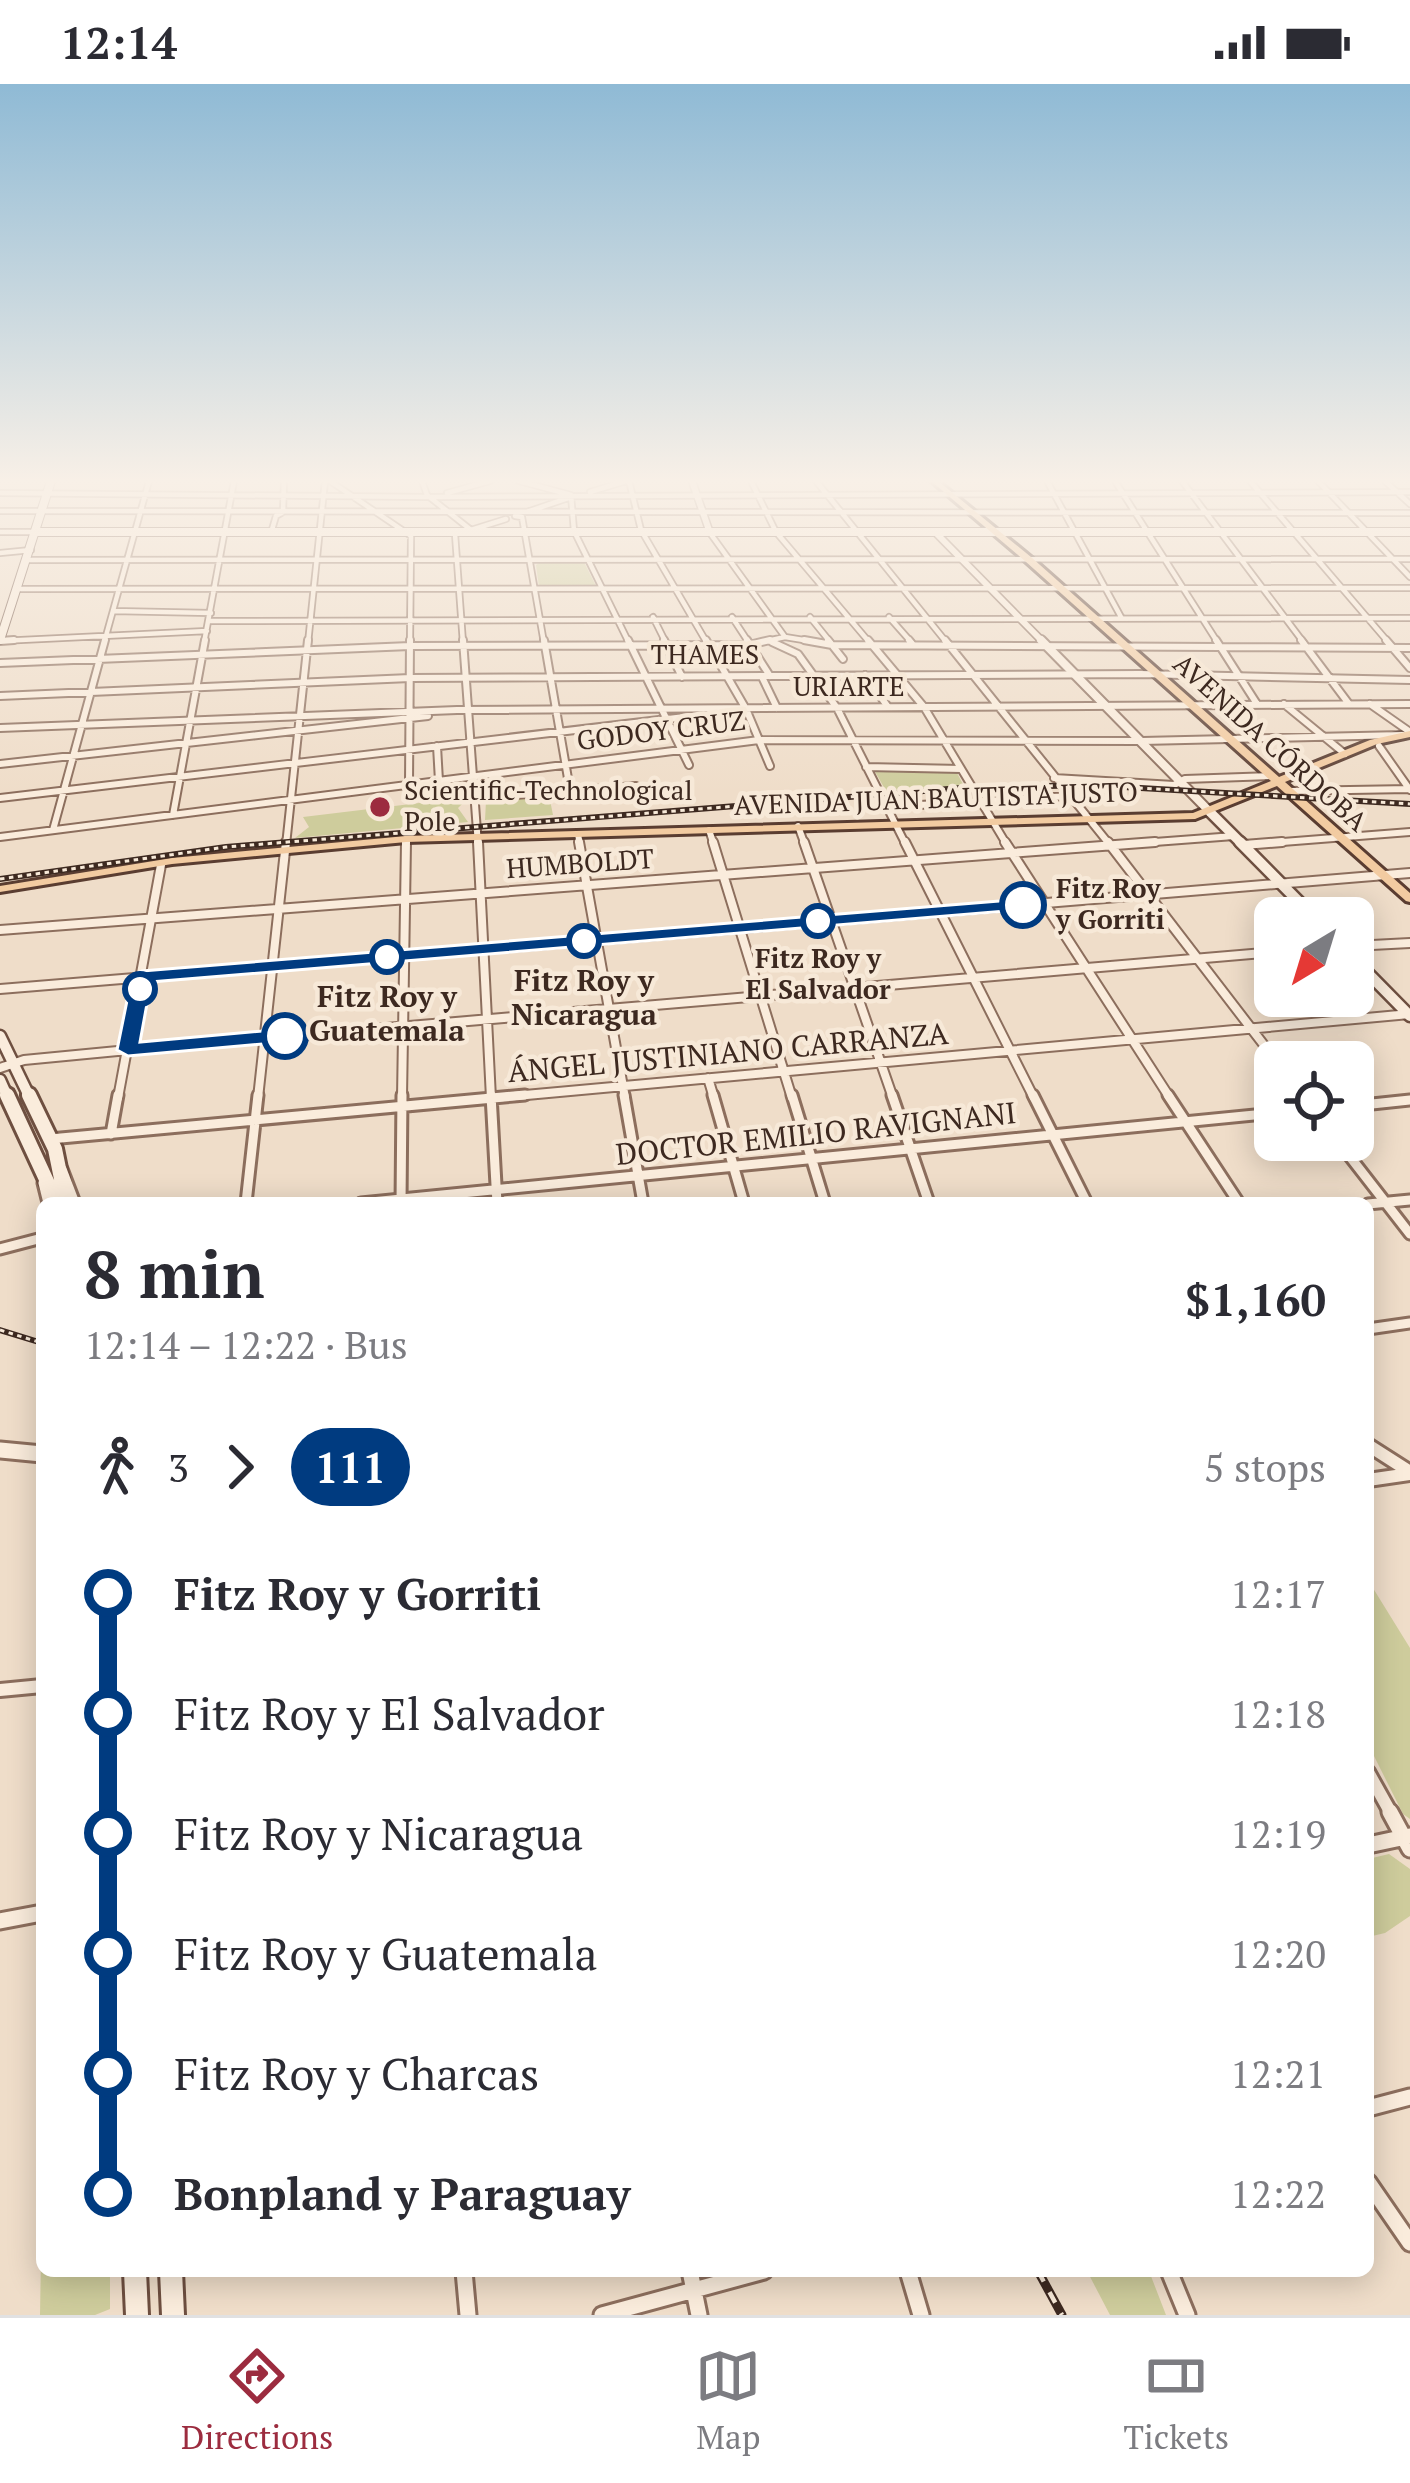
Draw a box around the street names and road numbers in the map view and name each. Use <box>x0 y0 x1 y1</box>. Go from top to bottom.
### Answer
street label: THAMES <box>651 636 759 672</box>
street label: AVENIDA CÓRDOBA <box>1166 645 1376 839</box>
street label: URIARTE <box>793 668 905 704</box>
street label: GODOY CRUZ <box>574 702 747 758</box>
street label: AVENIDA JUAN BAUTISTA JUSTO <box>733 773 1139 823</box>
street label: HUMBOLDT <box>505 840 655 886</box>
street label: ÁNGEL JUSTINIANO CARRANZA <box>506 1013 950 1091</box>
street label: DOCTOR EMILIO RAVIGNANI <box>614 1092 1018 1174</box>

